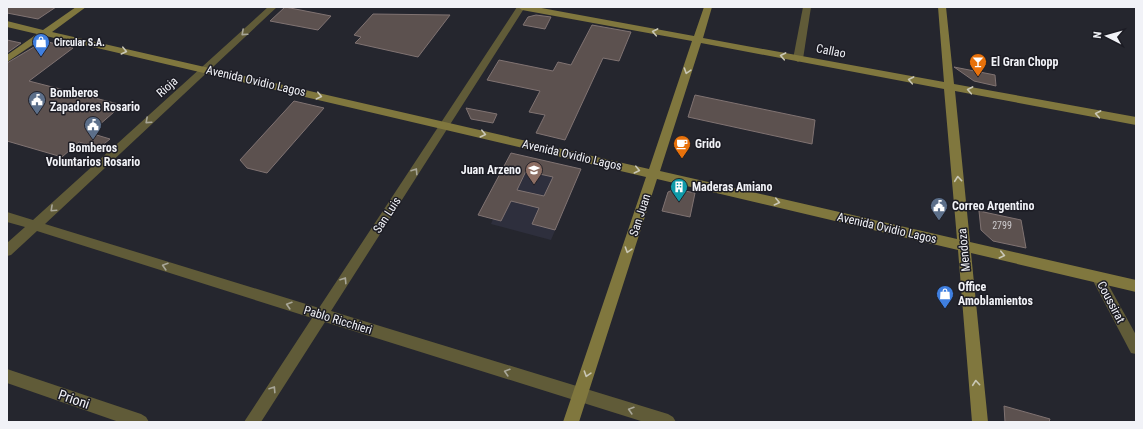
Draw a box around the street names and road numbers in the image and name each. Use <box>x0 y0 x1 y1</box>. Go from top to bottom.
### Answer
street label: Callao <box>815 41 847 61</box>
street label: Avenida Ovidio Lagos <box>205 63 307 99</box>
street label: Rioja <box>154 74 181 100</box>
street label: Avenida Ovidio Lagos <box>521 137 623 173</box>
street label: San Juan <box>627 192 653 238</box>
street label: San Luis <box>370 194 404 236</box>
street label: Avenida Ovidio Lagos <box>836 210 938 246</box>
street label: Mendoza <box>955 228 973 272</box>
street label: Coussirat <box>1094 279 1128 326</box>
street label: Pablo Ricchieri <box>302 303 374 337</box>
street label: Prioni <box>56 386 92 412</box>

